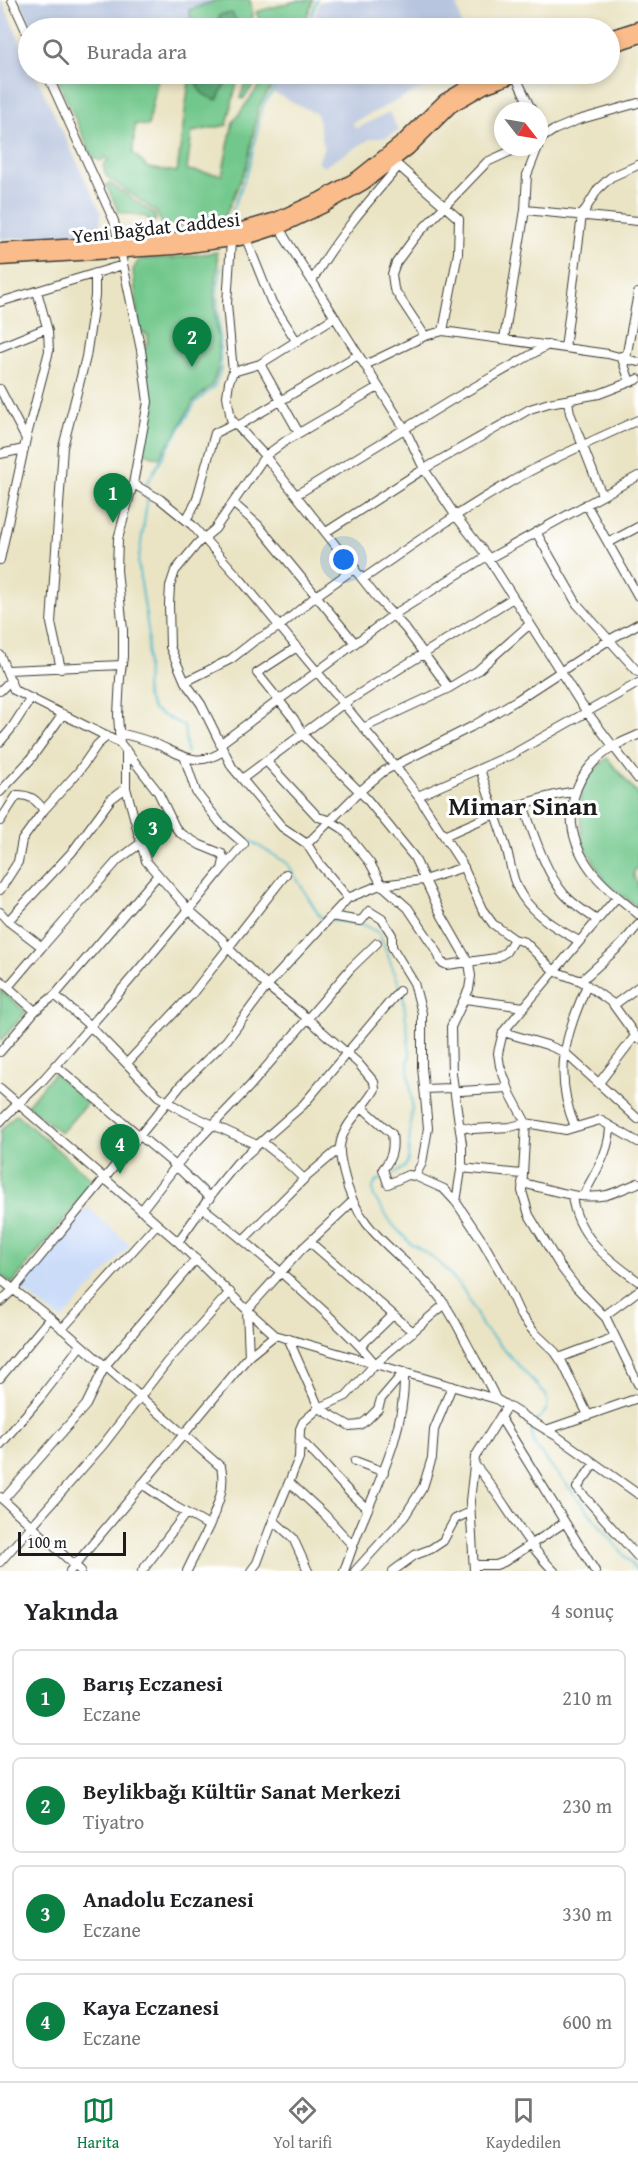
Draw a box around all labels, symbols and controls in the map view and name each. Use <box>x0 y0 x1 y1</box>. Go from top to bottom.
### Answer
search box <box>18 18 620 84</box>
icon: search <box>39 35 72 68</box>
text: Burada ara <box>87 35 187 67</box>
north arrow <box>494 102 548 156</box>
street label: Yeni Bağdat Caddesi <box>71 204 242 250</box>
pin: 2 <box>172 318 212 367</box>
pin: 1 <box>94 474 132 523</box>
your location <box>329 545 358 574</box>
district label: Mimar Sinan <box>448 786 598 825</box>
pin: 3 <box>134 808 172 858</box>
pin: 4 <box>100 1124 140 1174</box>
scale bar <box>18 1529 126 1556</box>
text: 100 m <box>27 1530 67 1554</box>
text: Yakında <box>24 1591 118 1630</box>
text: 4 sonuç <box>551 1596 614 1625</box>
text: Barış Eczanesi <box>83 1667 223 1699</box>
text: 1 <box>40 1683 51 1712</box>
text: 210 m <box>562 1683 612 1712</box>
text: Eczane <box>83 1699 141 1728</box>
text: Beylikbağı Kültür Sanat Merkezi <box>83 1775 401 1807</box>
text: 2 <box>40 1791 51 1820</box>
text: 230 m <box>562 1791 612 1820</box>
text: Tiyatro <box>83 1807 144 1836</box>
text: Anadolu Eczanesi <box>83 1883 254 1915</box>
text: 3 <box>40 1899 51 1928</box>
text: 330 m <box>562 1899 612 1928</box>
text: Eczane <box>83 1915 141 1944</box>
text: Kaya Eczanesi <box>83 1991 219 2023</box>
text: 4 <box>40 2007 51 2036</box>
text: 600 m <box>562 2007 612 2036</box>
text: Eczane <box>83 2023 141 2052</box>
tab: Harita <box>77 2094 119 2154</box>
tab: Yol tarifi <box>273 2094 332 2154</box>
tab: Kaydedilen <box>486 2094 561 2154</box>

